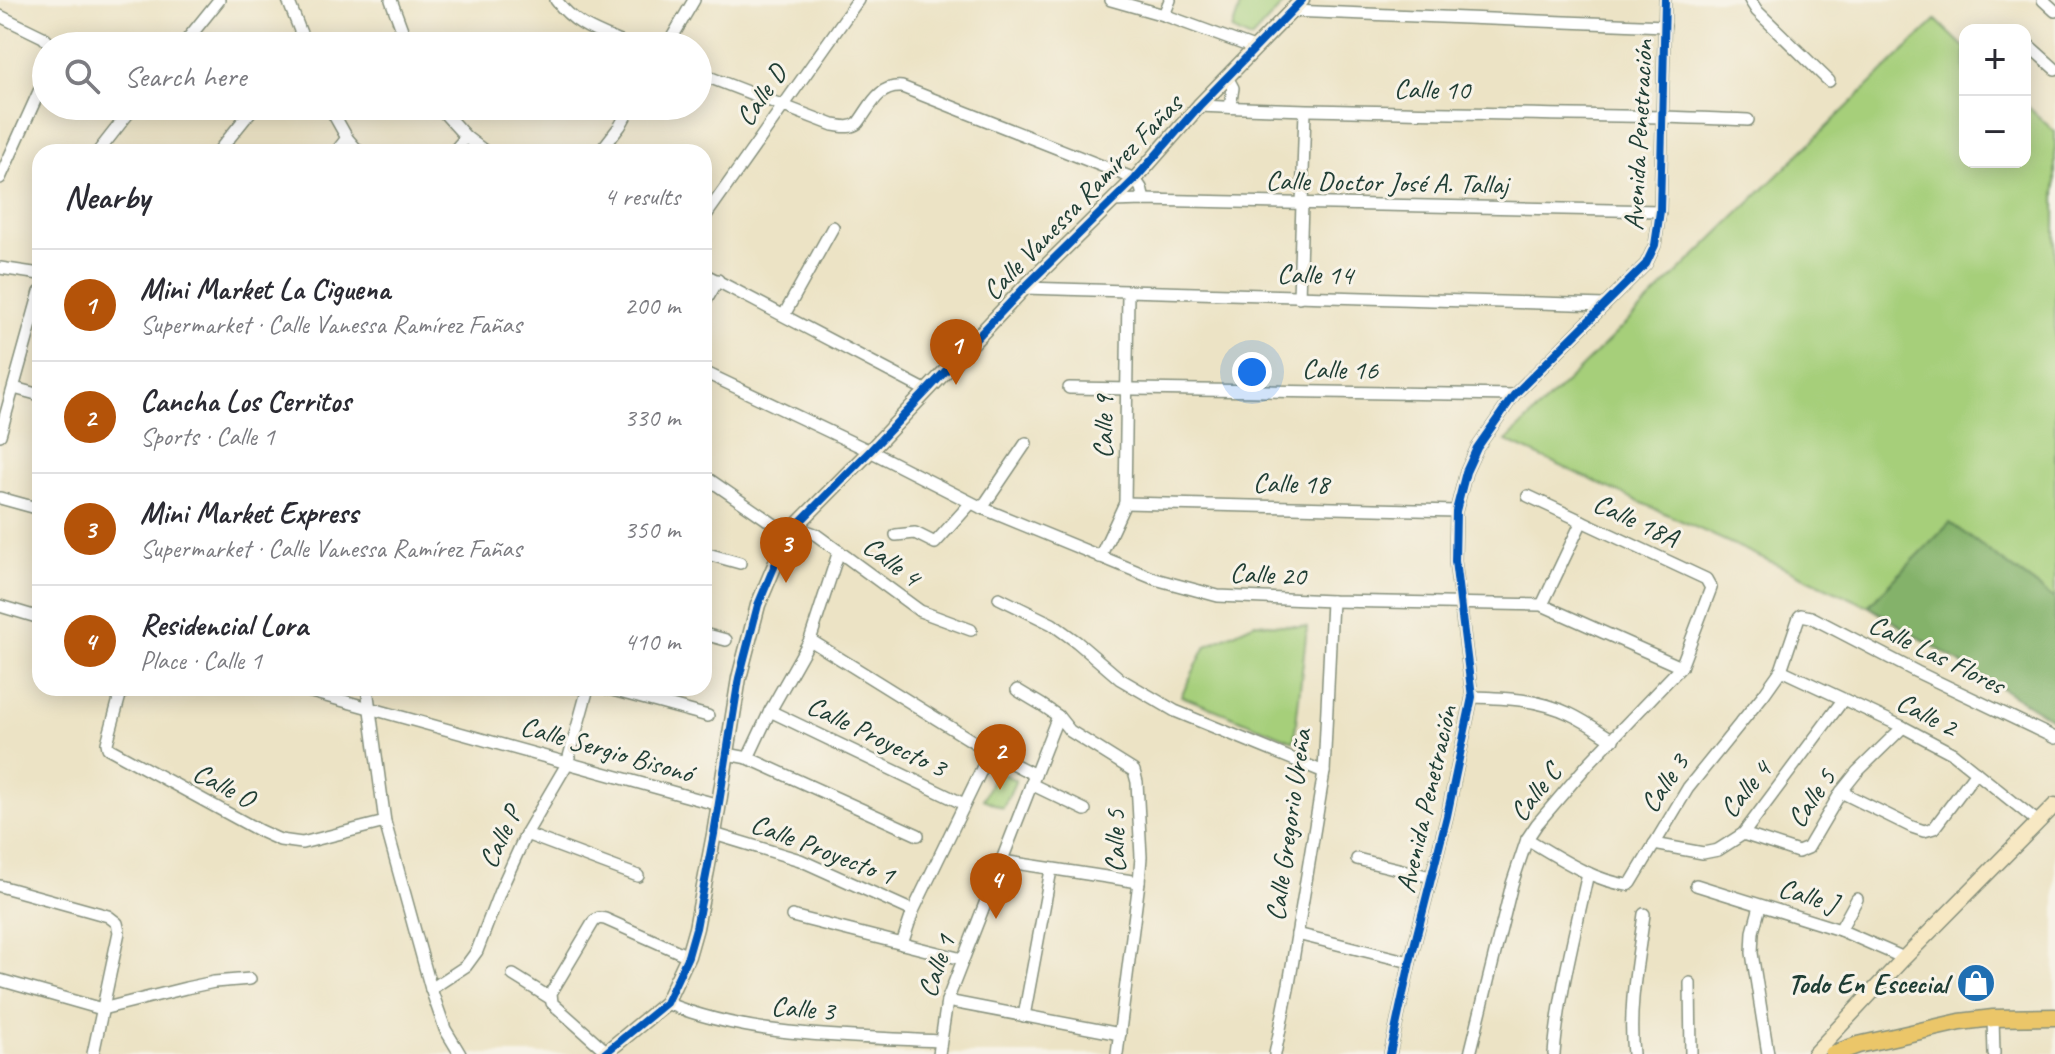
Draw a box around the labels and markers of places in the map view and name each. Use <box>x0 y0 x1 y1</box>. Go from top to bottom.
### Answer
pin: 1 <box>930 319 982 385</box>
pin: 3 <box>760 517 812 583</box>
pin: 2 <box>974 724 1026 790</box>
pin: 4 <box>970 853 1022 919</box>
shop icon: Todo En Escecial <box>1955 962 1997 1004</box>
place label: Todo En Escecial <box>1788 966 1953 1001</box>

